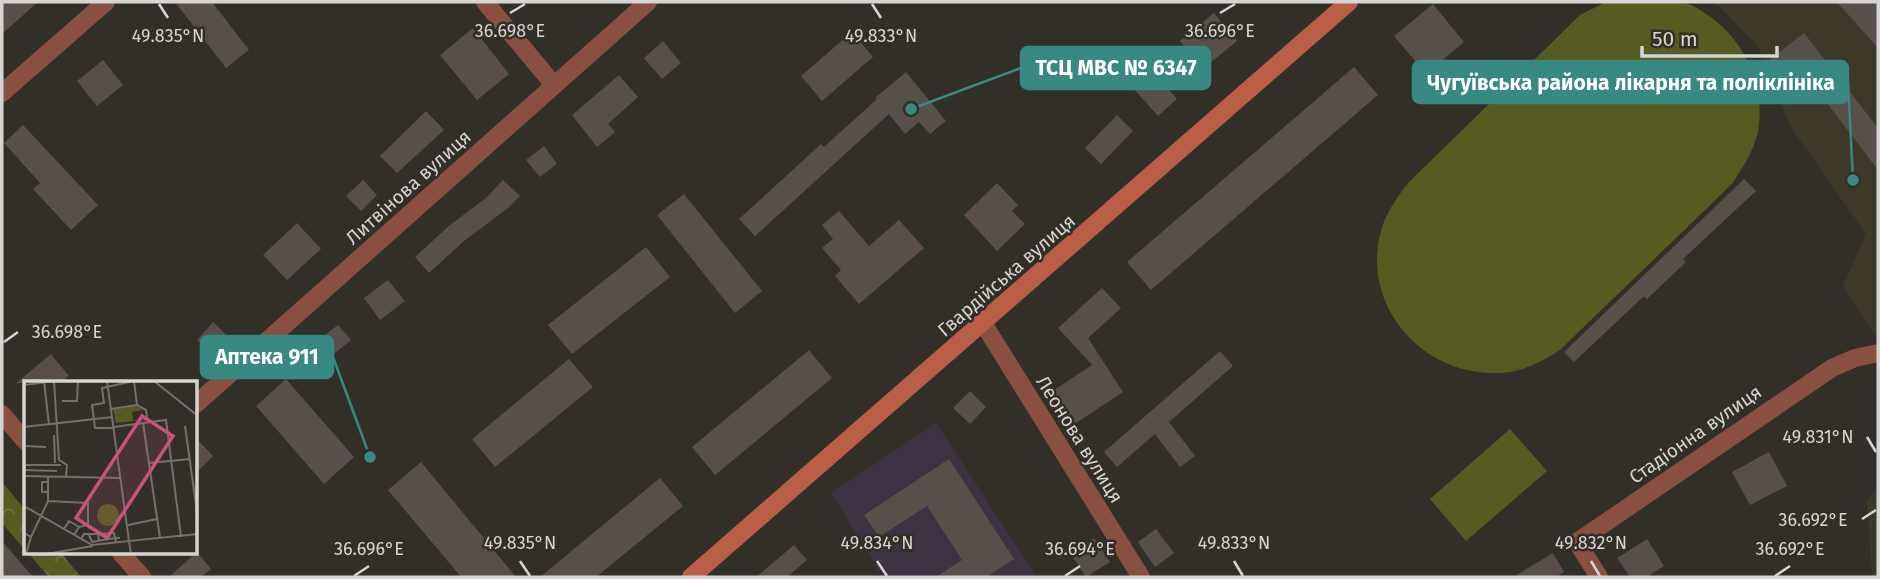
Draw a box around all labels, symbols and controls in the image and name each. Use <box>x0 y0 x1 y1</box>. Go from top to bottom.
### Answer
scale bar <box>1642 14 1777 58</box>
text: 36.698°E <box>475 20 545 42</box>
text: 36.696°E <box>1185 20 1255 42</box>
text: 49.835°N <box>132 25 204 47</box>
text: 49.833°N <box>845 25 917 47</box>
text: 50 m <box>1652 26 1698 52</box>
callout: ТСЦ МВС № 6347 <box>1021 47 1210 89</box>
text: ТСЦ МВС № 6347 <box>1036 55 1197 81</box>
callout: Чугуївська района лікарня та поліклініка <box>1413 61 1848 103</box>
text: Чугуївська района лікарня та поліклініка <box>1427 70 1835 96</box>
street label: Литвінова вулиця <box>341 125 476 250</box>
street label: Гвардійська вулиця <box>933 209 1080 341</box>
text: 36.698°E <box>32 321 102 343</box>
callout: Аптека 911 <box>201 336 333 378</box>
text: Аптека 911 <box>214 344 319 370</box>
street label: Леонова вулиця <box>1031 371 1128 507</box>
street label: Стадіонна вулиця <box>1625 380 1766 489</box>
inset map <box>24 381 198 554</box>
text: 49.831°N <box>1783 426 1853 448</box>
text: 36.692°E <box>1778 509 1848 531</box>
text: 49.835°N <box>484 532 556 554</box>
text: 49.834°N <box>840 532 914 554</box>
text: 49.833°N <box>1198 532 1270 554</box>
text: 49.832°N <box>1555 532 1627 554</box>
text: 36.696°E <box>334 538 404 560</box>
text: 36.694°E <box>1045 538 1115 560</box>
text: 36.692°E <box>1755 538 1825 560</box>

